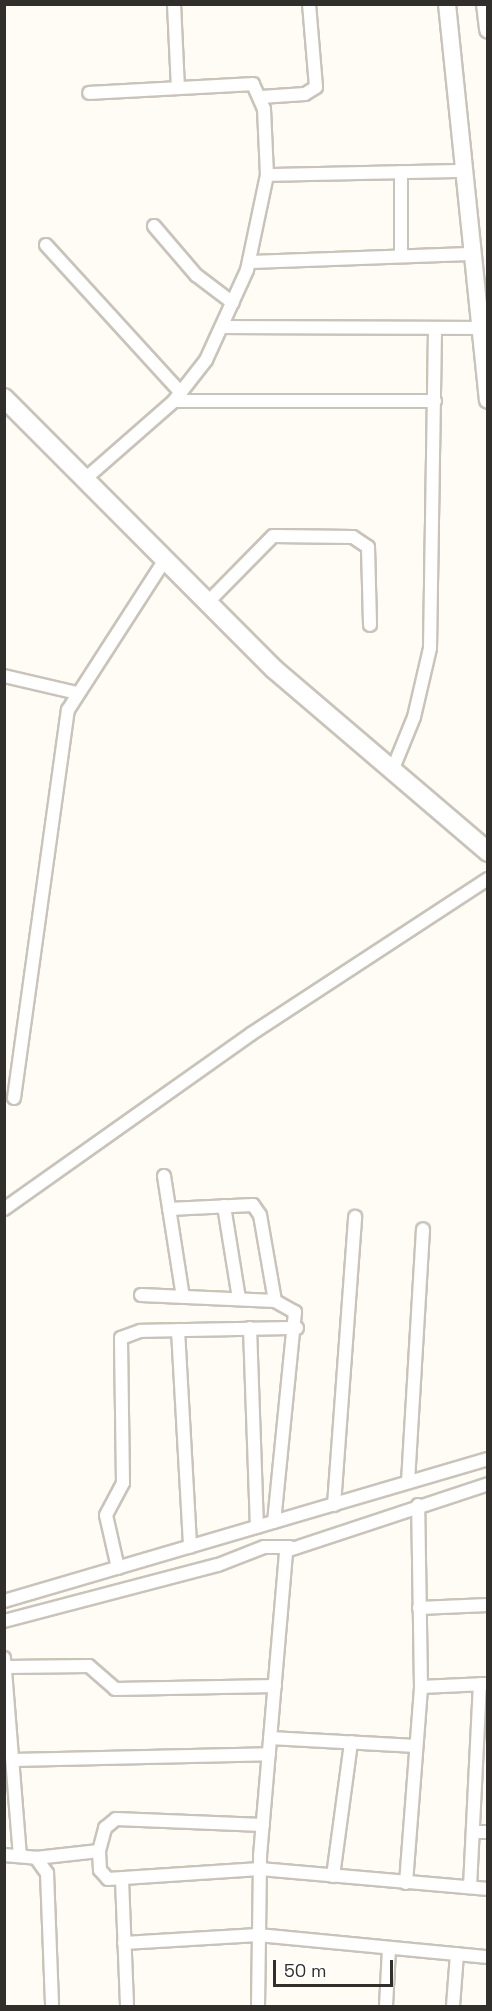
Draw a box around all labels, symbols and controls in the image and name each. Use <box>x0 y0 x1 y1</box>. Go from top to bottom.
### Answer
scale bar <box>276 1948 396 1986</box>
text: 50 m <box>284 1959 326 1982</box>

